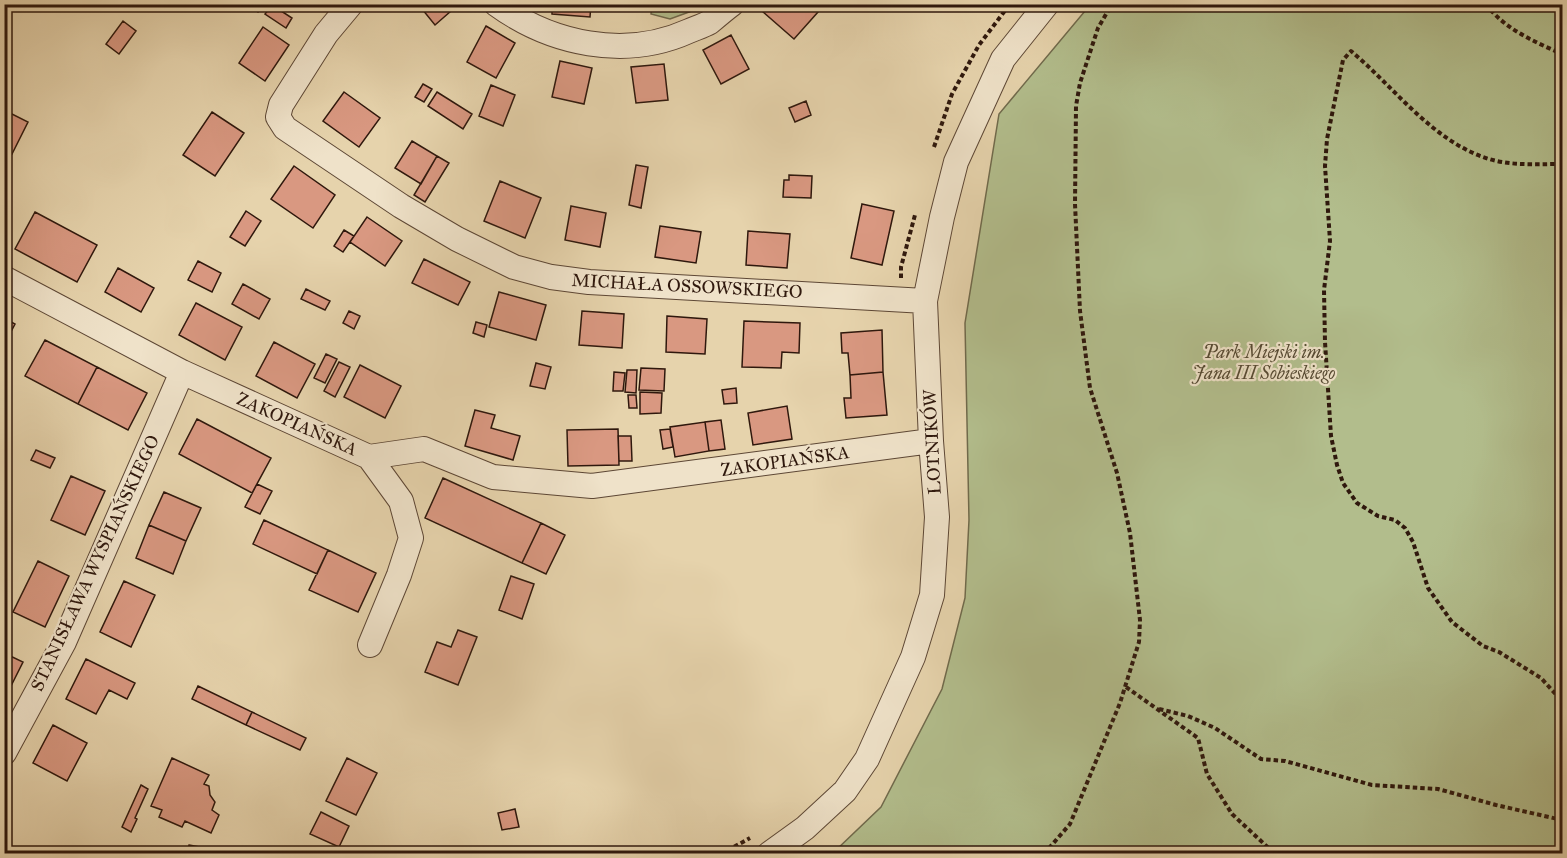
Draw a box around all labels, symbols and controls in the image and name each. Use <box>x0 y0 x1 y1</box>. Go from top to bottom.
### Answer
street label: MICHAŁA OSSOWSKIEGO <box>571 269 803 303</box>
park label: Park Miejski im. Jana III Sobieskiego <box>1192 341 1336 384</box>
street label: ZAKOPIAŃSKA <box>233 386 361 460</box>
street label: LOTNIKÓW <box>916 388 946 495</box>
street label: STANISŁAWA WYSPIAŃSKIEGO <box>24 431 164 695</box>
street label: ZAKOPIAŃSKA <box>719 439 851 481</box>

